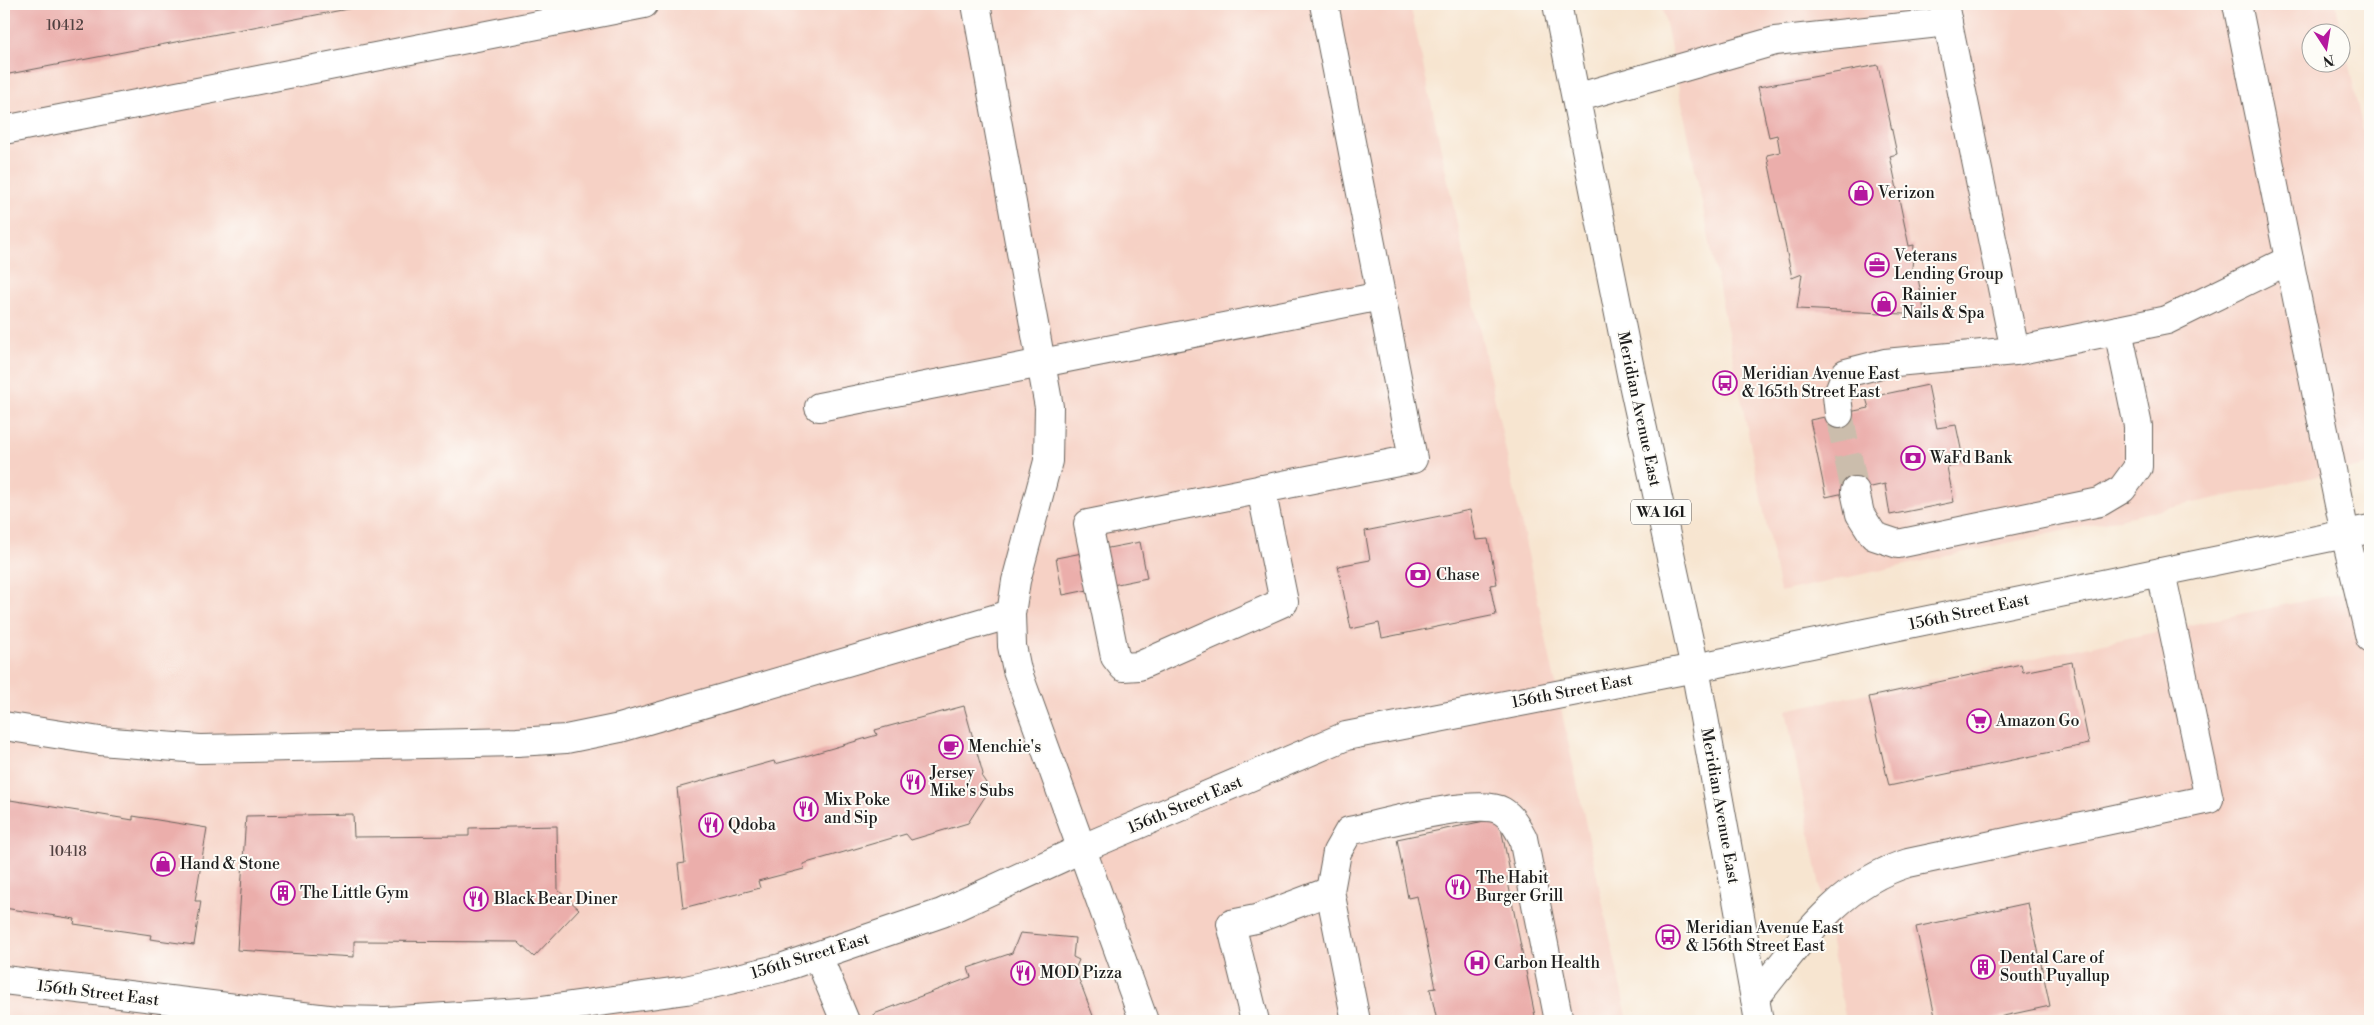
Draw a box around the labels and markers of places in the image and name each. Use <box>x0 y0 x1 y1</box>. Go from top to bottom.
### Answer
shop icon: Verizon <box>1848 180 1874 206</box>
place label: Verizon <box>1877 183 1935 203</box>
place label: Veterans Lending Group <box>1893 246 2004 284</box>
office icon: Veterans Lending Group <box>1864 252 1890 278</box>
place label: Rainier Nails & Spa <box>1902 285 1986 323</box>
shop icon: Rainier Nails & Spa <box>1871 291 1897 317</box>
place label: Meridian Avenue East & 165th Street East <box>1742 364 1900 402</box>
bus stop icon: Meridian Avenue East & 165th Street East <box>1712 370 1738 396</box>
bank icon: WaFd Bank <box>1900 445 1926 471</box>
place label: WaFd Bank <box>1929 448 2013 468</box>
bank icon: Chase <box>1405 562 1431 588</box>
place label: Chase <box>1436 565 1480 585</box>
supermarket icon: Amazon Go <box>1966 708 1992 734</box>
place label: Amazon Go <box>1995 711 2079 731</box>
cafe icon: Menchie's <box>938 734 964 760</box>
place label: Menchie's <box>968 737 1041 757</box>
place label: Jersey Mike's Subs <box>929 763 1014 801</box>
restaurant icon: Jersey Mike's Subs <box>900 769 926 795</box>
place label: Mix Poke and Sip <box>824 790 890 828</box>
restaurant icon: Mix Poke and Sip <box>793 796 819 822</box>
restaurant icon: Qdoba <box>698 812 724 838</box>
place label: Qdoba <box>728 815 777 835</box>
shop icon: Hand & Stone <box>150 851 176 877</box>
place label: Hand & Stone <box>180 854 280 874</box>
place label: The Habit Burger Grill <box>1475 868 1564 906</box>
restaurant icon: The Habit Burger Grill <box>1445 874 1471 900</box>
building icon: The Little Gym <box>270 880 296 906</box>
place label: The Little Gym <box>300 883 409 903</box>
restaurant icon: Black Bear Diner <box>463 886 489 912</box>
place label: Black Bear Diner <box>493 889 618 909</box>
place label: Meridian Avenue East & 156th Street East <box>1686 918 1844 956</box>
bus stop icon: Meridian Avenue East & 156th Street East <box>1655 924 1681 950</box>
place label: Dental Care of South Puyallup <box>2000 948 2110 986</box>
hospital icon: Carbon Health <box>1464 950 1490 976</box>
place label: Carbon Health <box>1494 953 1600 973</box>
building icon: Dental Care of South Puyallup <box>1970 954 1996 980</box>
restaurant icon: MOD Pizza <box>1010 960 1036 986</box>
place label: MOD Pizza <box>1040 963 1123 983</box>

